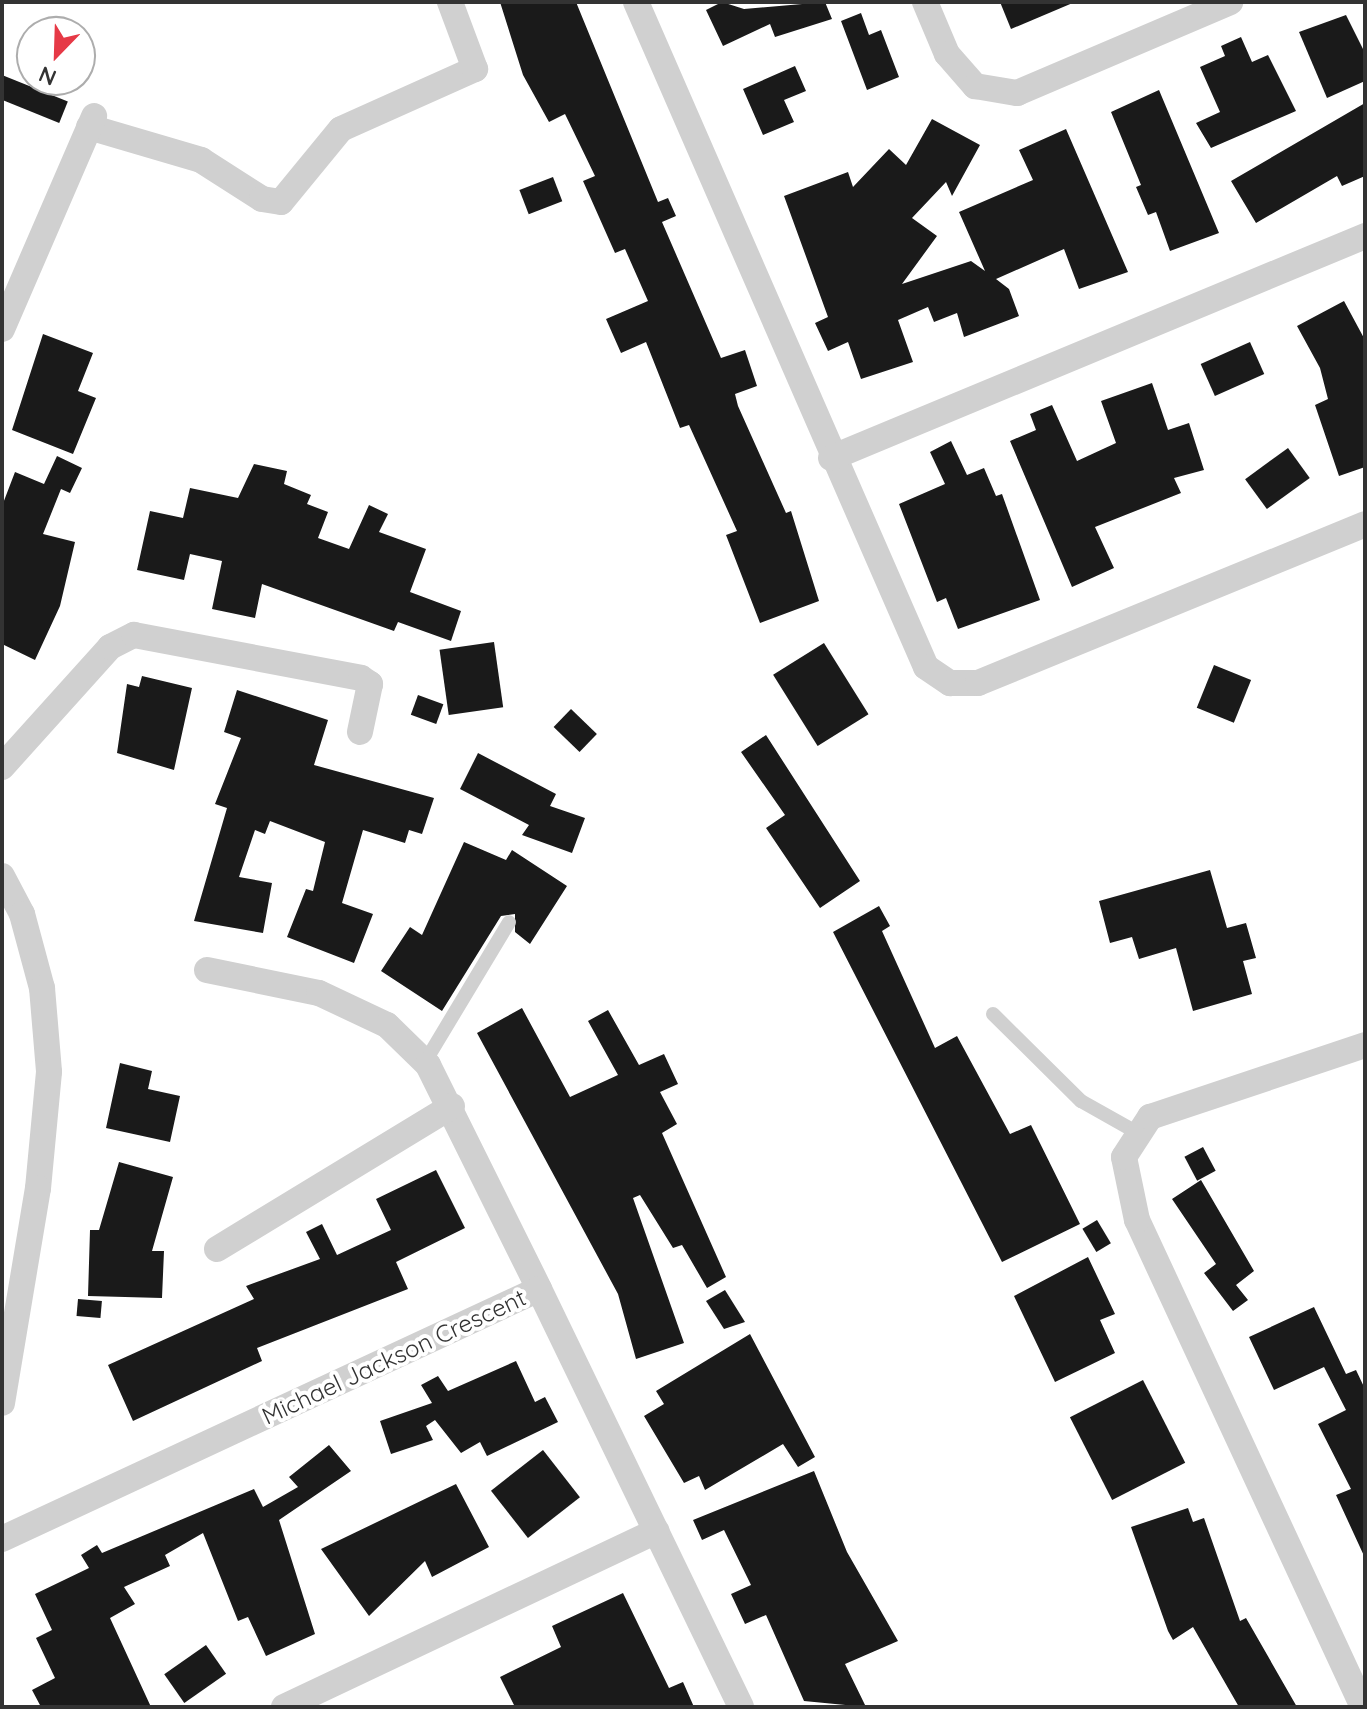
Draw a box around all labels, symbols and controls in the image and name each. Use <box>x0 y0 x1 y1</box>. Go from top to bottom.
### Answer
north arrow <box>16 16 96 96</box>
text: N <box>34 60 60 92</box>
street label: Michael Jackson Crescent <box>257 1283 531 1431</box>

